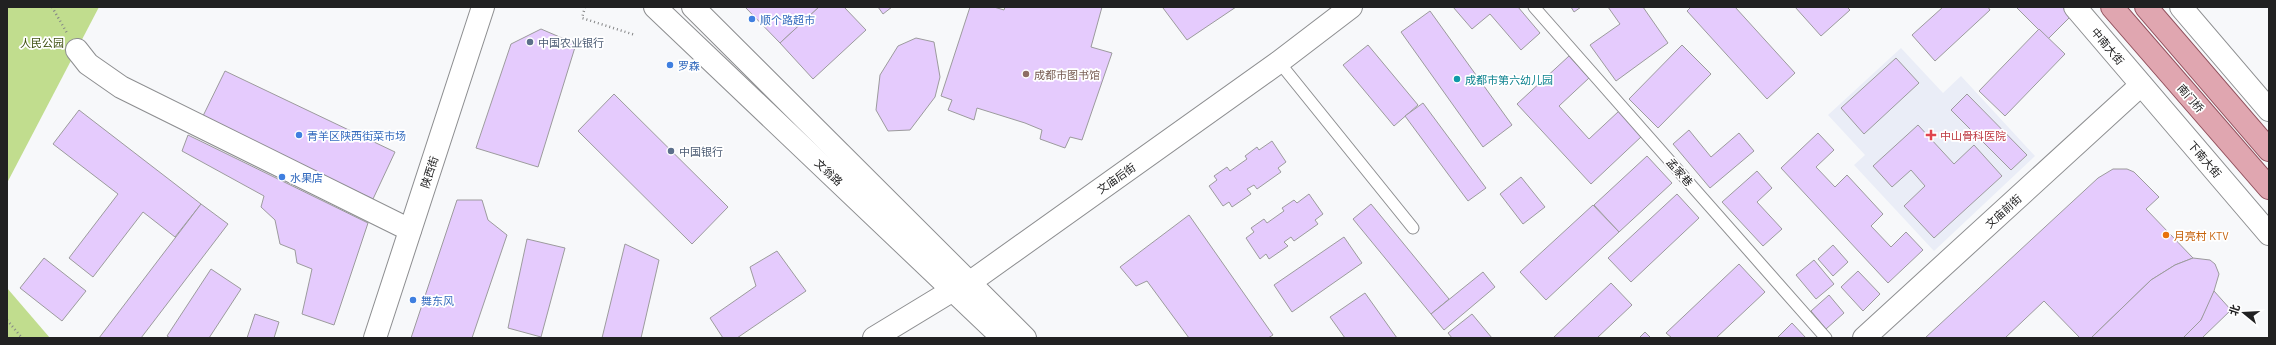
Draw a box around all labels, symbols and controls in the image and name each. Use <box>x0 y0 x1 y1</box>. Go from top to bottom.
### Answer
place label: 顺个路超市 <box>760 13 815 26</box>
marker: 顺个路超市 <box>747 14 757 24</box>
street label: 中南大街 <box>2089 25 2127 67</box>
park label: 人民公园 <box>20 36 64 49</box>
place label: 中国农业银行 <box>538 36 604 49</box>
marker: 中国农业银行 <box>525 37 535 47</box>
place label: 罗森 <box>678 59 700 72</box>
marker: 罗森 <box>665 60 675 70</box>
place label: 成都市图书馆 <box>1034 68 1100 81</box>
marker: 成都市图书馆 <box>1021 69 1031 79</box>
place label: 成都市第六幼儿园 <box>1465 73 1553 86</box>
marker: 成都市第六幼儿园 <box>1452 74 1462 84</box>
street label: 南门桥 <box>2175 81 2207 115</box>
place label: 青羊区陕西街菜市场 <box>307 129 406 142</box>
marker: 中山骨科医院 <box>1925 129 1937 141</box>
place label: 中山骨科医院 <box>1940 129 2006 142</box>
marker: 青羊区陕西街菜市场 <box>294 130 304 140</box>
street label: 下南大街 <box>2186 138 2224 180</box>
place label: 中国银行 <box>679 145 723 158</box>
marker: 中国银行 <box>666 146 676 156</box>
street label: 陕西街 <box>418 154 440 190</box>
street label: 孟家巷 <box>1664 155 1696 189</box>
street label: 文翁路 <box>812 156 846 188</box>
street label: 文庙后街 <box>1094 160 1138 196</box>
place label: 水果店 <box>290 171 323 184</box>
marker: 水果店 <box>277 172 287 182</box>
street label: 文庙前街 <box>1982 191 2024 231</box>
place label: 月亮村 KTV <box>2174 229 2229 242</box>
marker: 月亮村 KTV <box>2161 230 2171 240</box>
north arrow <box>2224 293 2264 333</box>
place label: 舞东风 <box>421 294 454 307</box>
marker: 舞东风 <box>408 295 418 305</box>
text: 北 <box>2226 303 2242 317</box>

